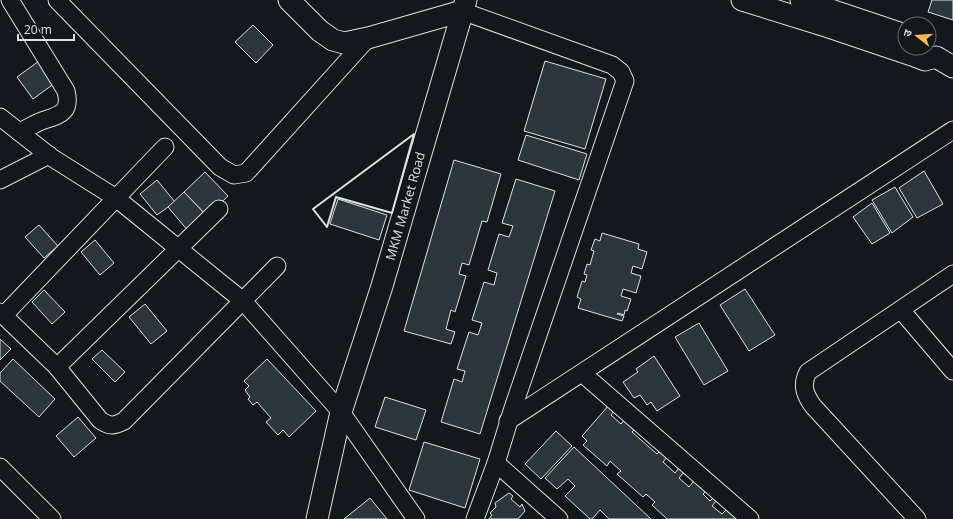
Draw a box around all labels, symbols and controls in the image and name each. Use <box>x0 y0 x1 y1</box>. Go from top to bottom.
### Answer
scale bar <box>18 16 74 42</box>
north arrow <box>897 16 937 56</box>
text: 20 m <box>24 21 52 38</box>
text: उ <box>899 27 915 38</box>
street label: MKM Market Road <box>381 150 429 262</box>

